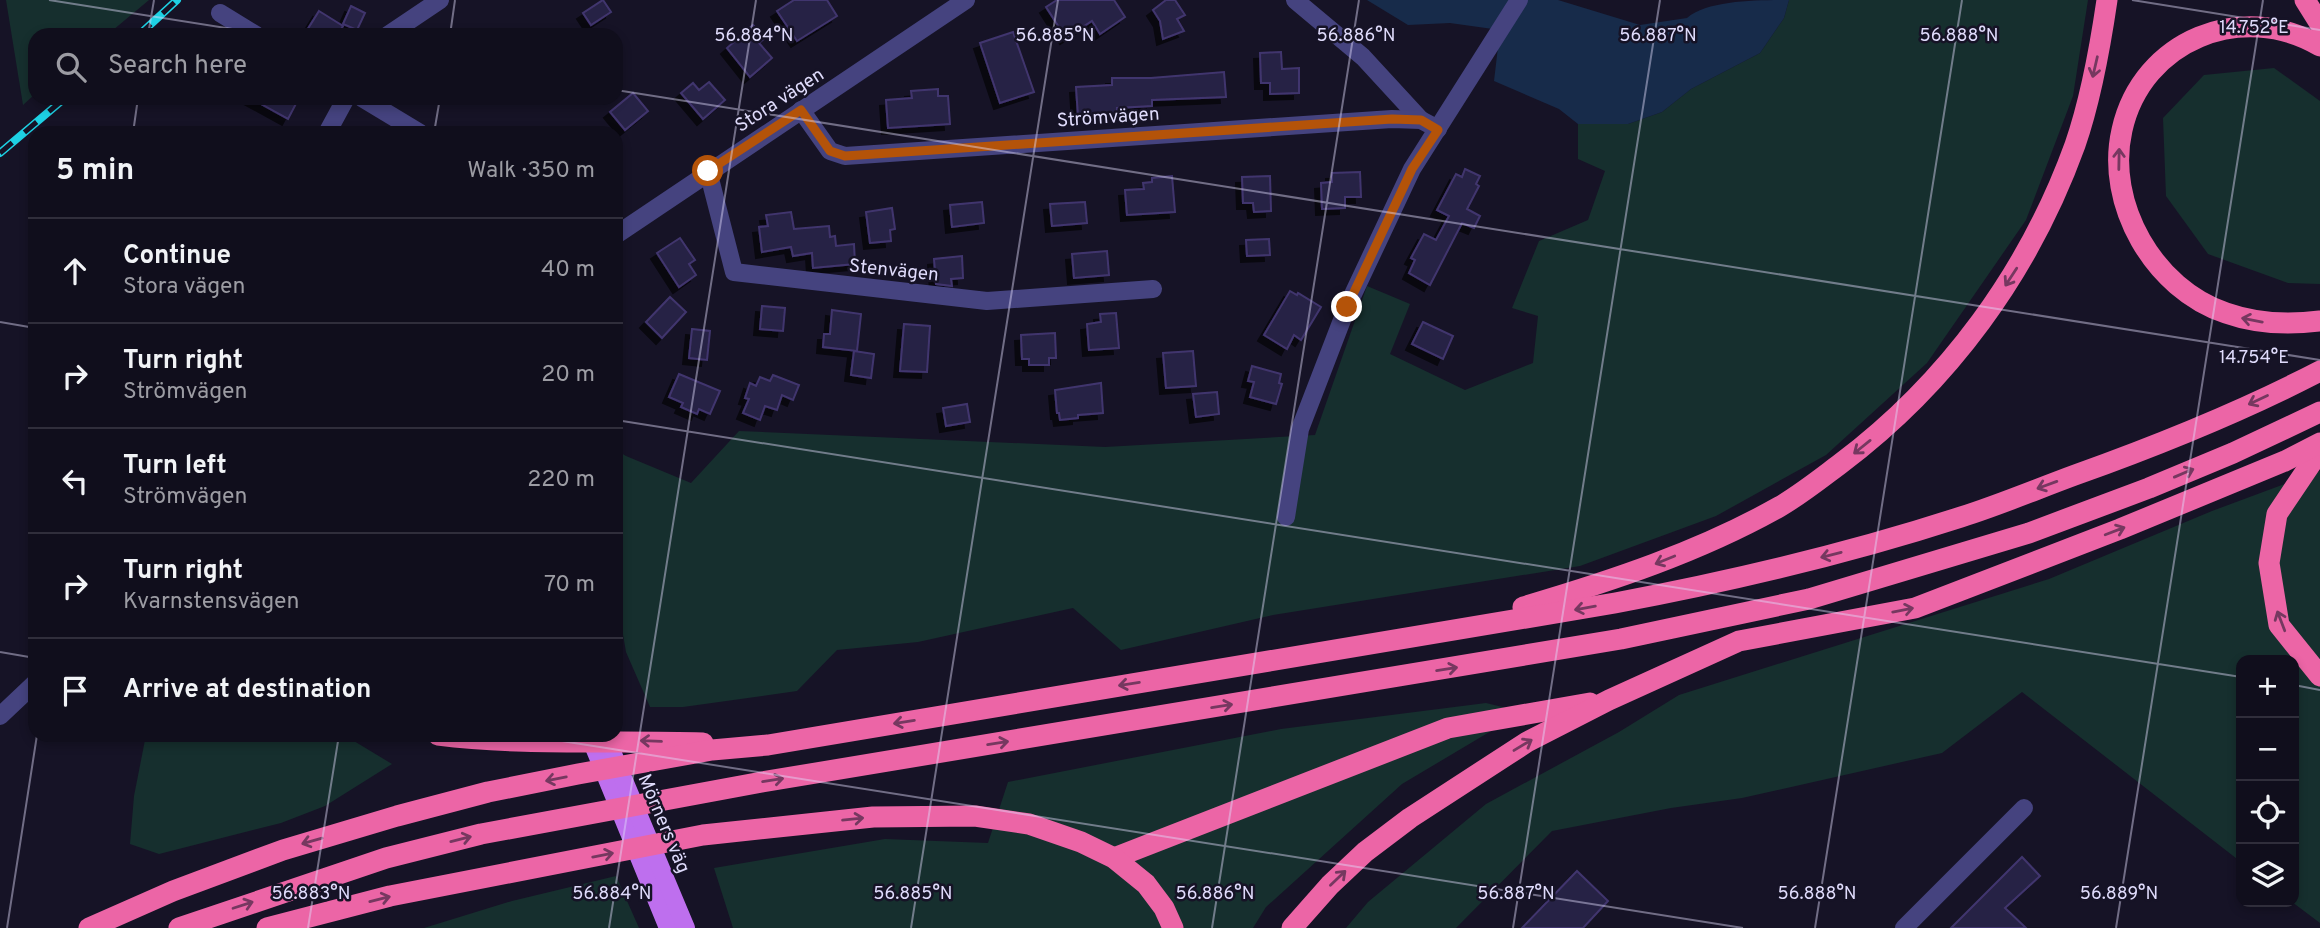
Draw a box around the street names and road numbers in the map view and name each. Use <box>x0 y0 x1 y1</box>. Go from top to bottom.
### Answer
street label: Stora vägen <box>731 63 829 138</box>
street label: Strömvägen <box>1056 102 1160 134</box>
street label: Stenvägen <box>848 254 940 288</box>
street label: Mörners väg <box>632 771 695 877</box>

